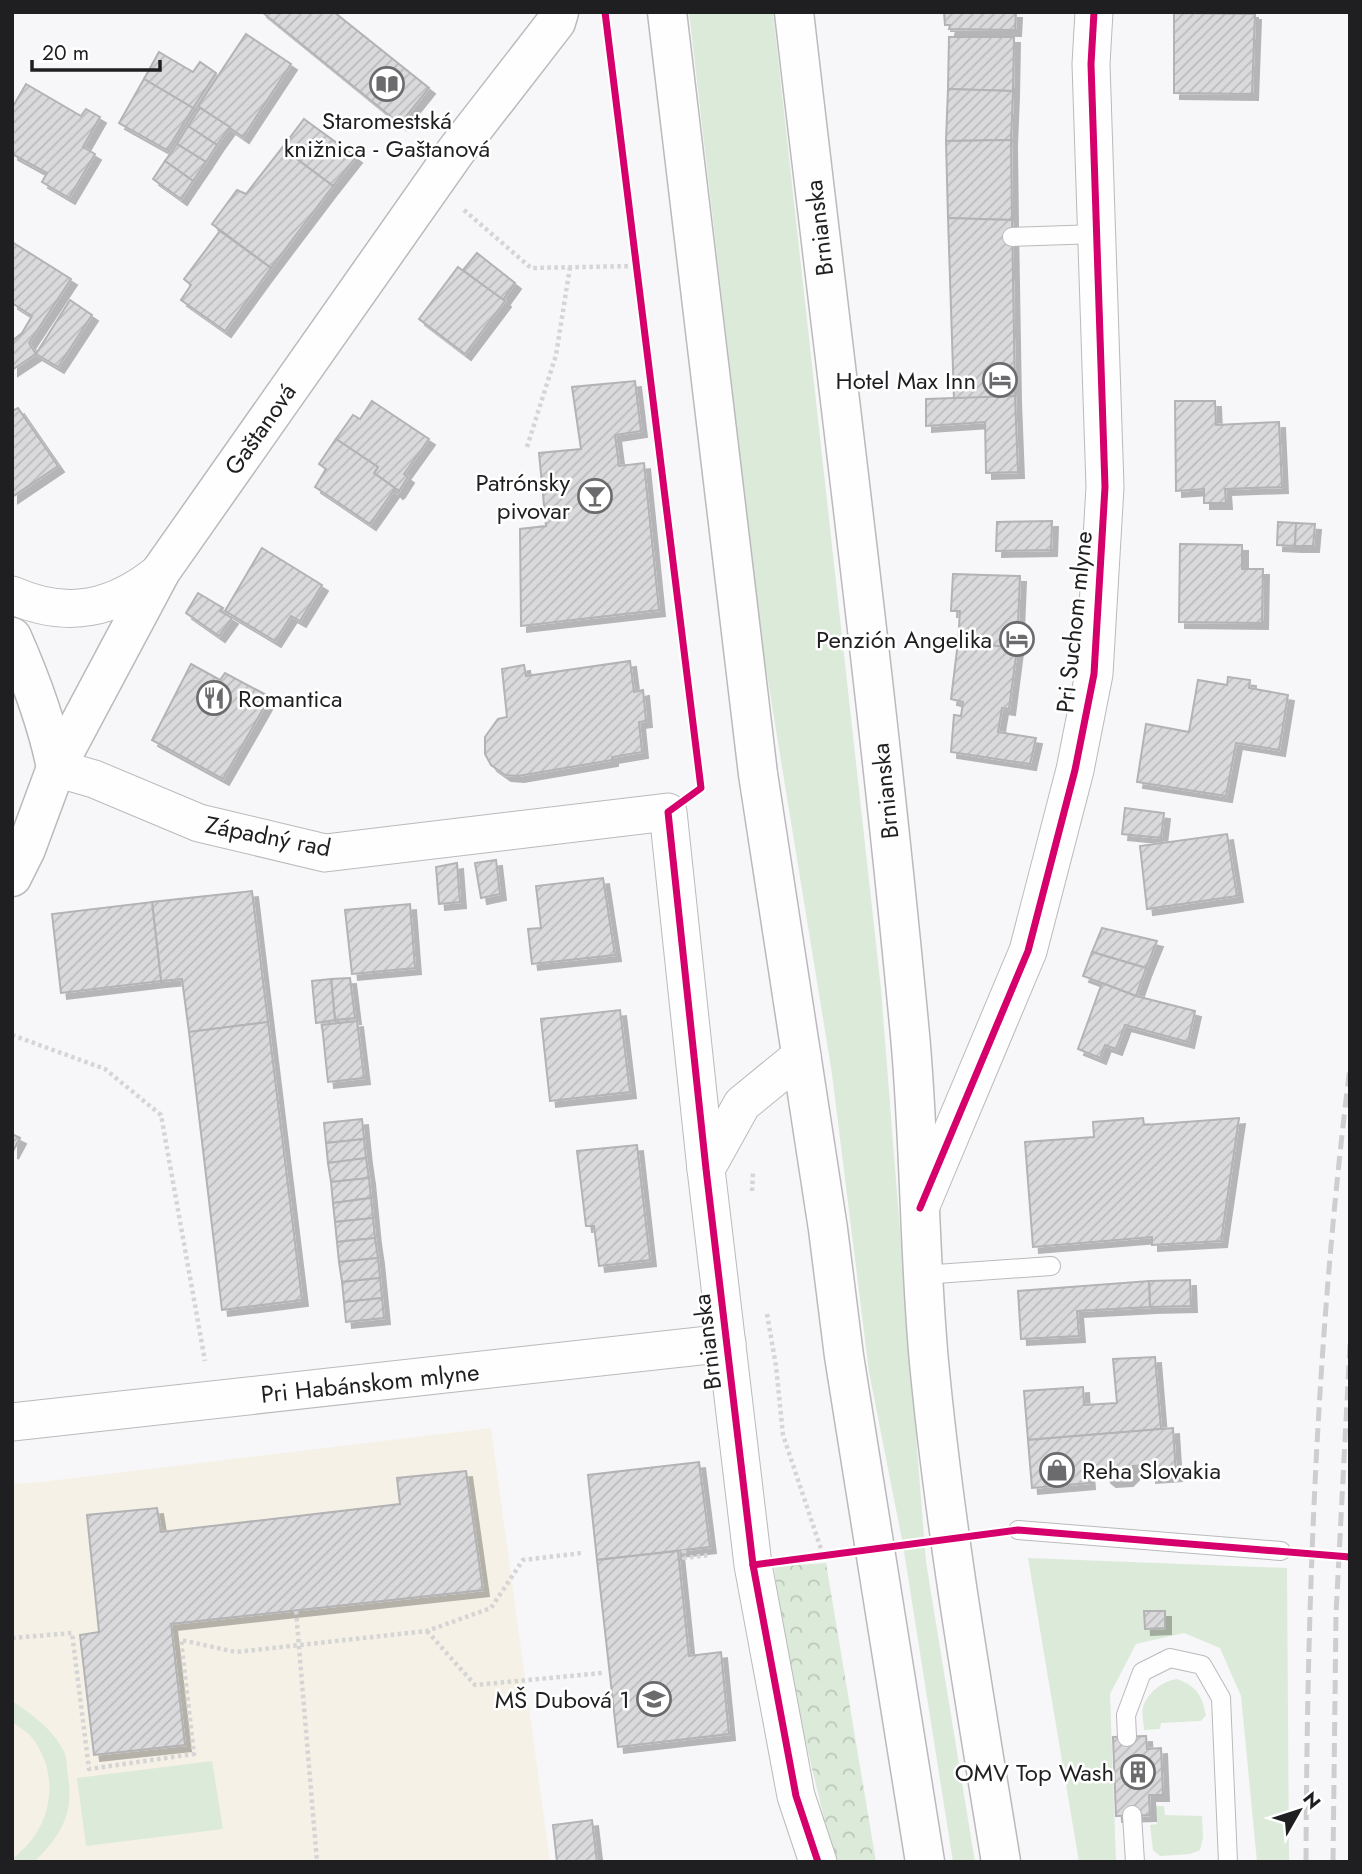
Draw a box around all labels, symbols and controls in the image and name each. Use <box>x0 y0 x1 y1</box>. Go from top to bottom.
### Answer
scale bar <box>32 28 159 72</box>
text: 20 m <box>42 38 89 68</box>
library icon: Staromestská knižnica - Gaštanová <box>368 65 406 103</box>
place label: Staromestská knižnica - Gaštanová <box>284 103 490 166</box>
street label: Brnianska <box>796 178 842 278</box>
hotel icon: Hotel Max Inn <box>981 361 1019 399</box>
place label: Hotel Max Inn <box>836 363 976 398</box>
street label: Gaštanová <box>216 376 304 482</box>
place label: Patrónsky pivovar <box>476 465 571 528</box>
bar icon: Patrónsky pivovar <box>576 477 614 515</box>
street label: Pri Suchom mlyne <box>1047 529 1101 715</box>
hotel icon: Penzión Angelika <box>998 620 1036 658</box>
place label: Penzión Angelika <box>816 622 992 657</box>
restaurant icon: Romantica <box>195 679 233 717</box>
place label: Romantica <box>238 681 342 716</box>
street label: Brnianska <box>863 741 907 841</box>
street label: Západný rad <box>202 807 334 865</box>
street label: Brnianska <box>684 1292 730 1392</box>
street label: Pri Habánskom mlyne <box>259 1354 481 1412</box>
shop icon: Reha Slovakia <box>1038 1451 1076 1489</box>
place label: Reha Slovakia <box>1082 1453 1221 1488</box>
school or university icon: MŠ Dubová 1 <box>635 1680 673 1718</box>
place label: MŠ Dubová 1 <box>495 1682 630 1717</box>
building icon: OMV Top Wash <box>1119 1753 1157 1791</box>
place label: OMV Top Wash <box>955 1755 1114 1790</box>
north arrow <box>1264 1776 1334 1846</box>
text: N <box>1297 1786 1327 1815</box>

